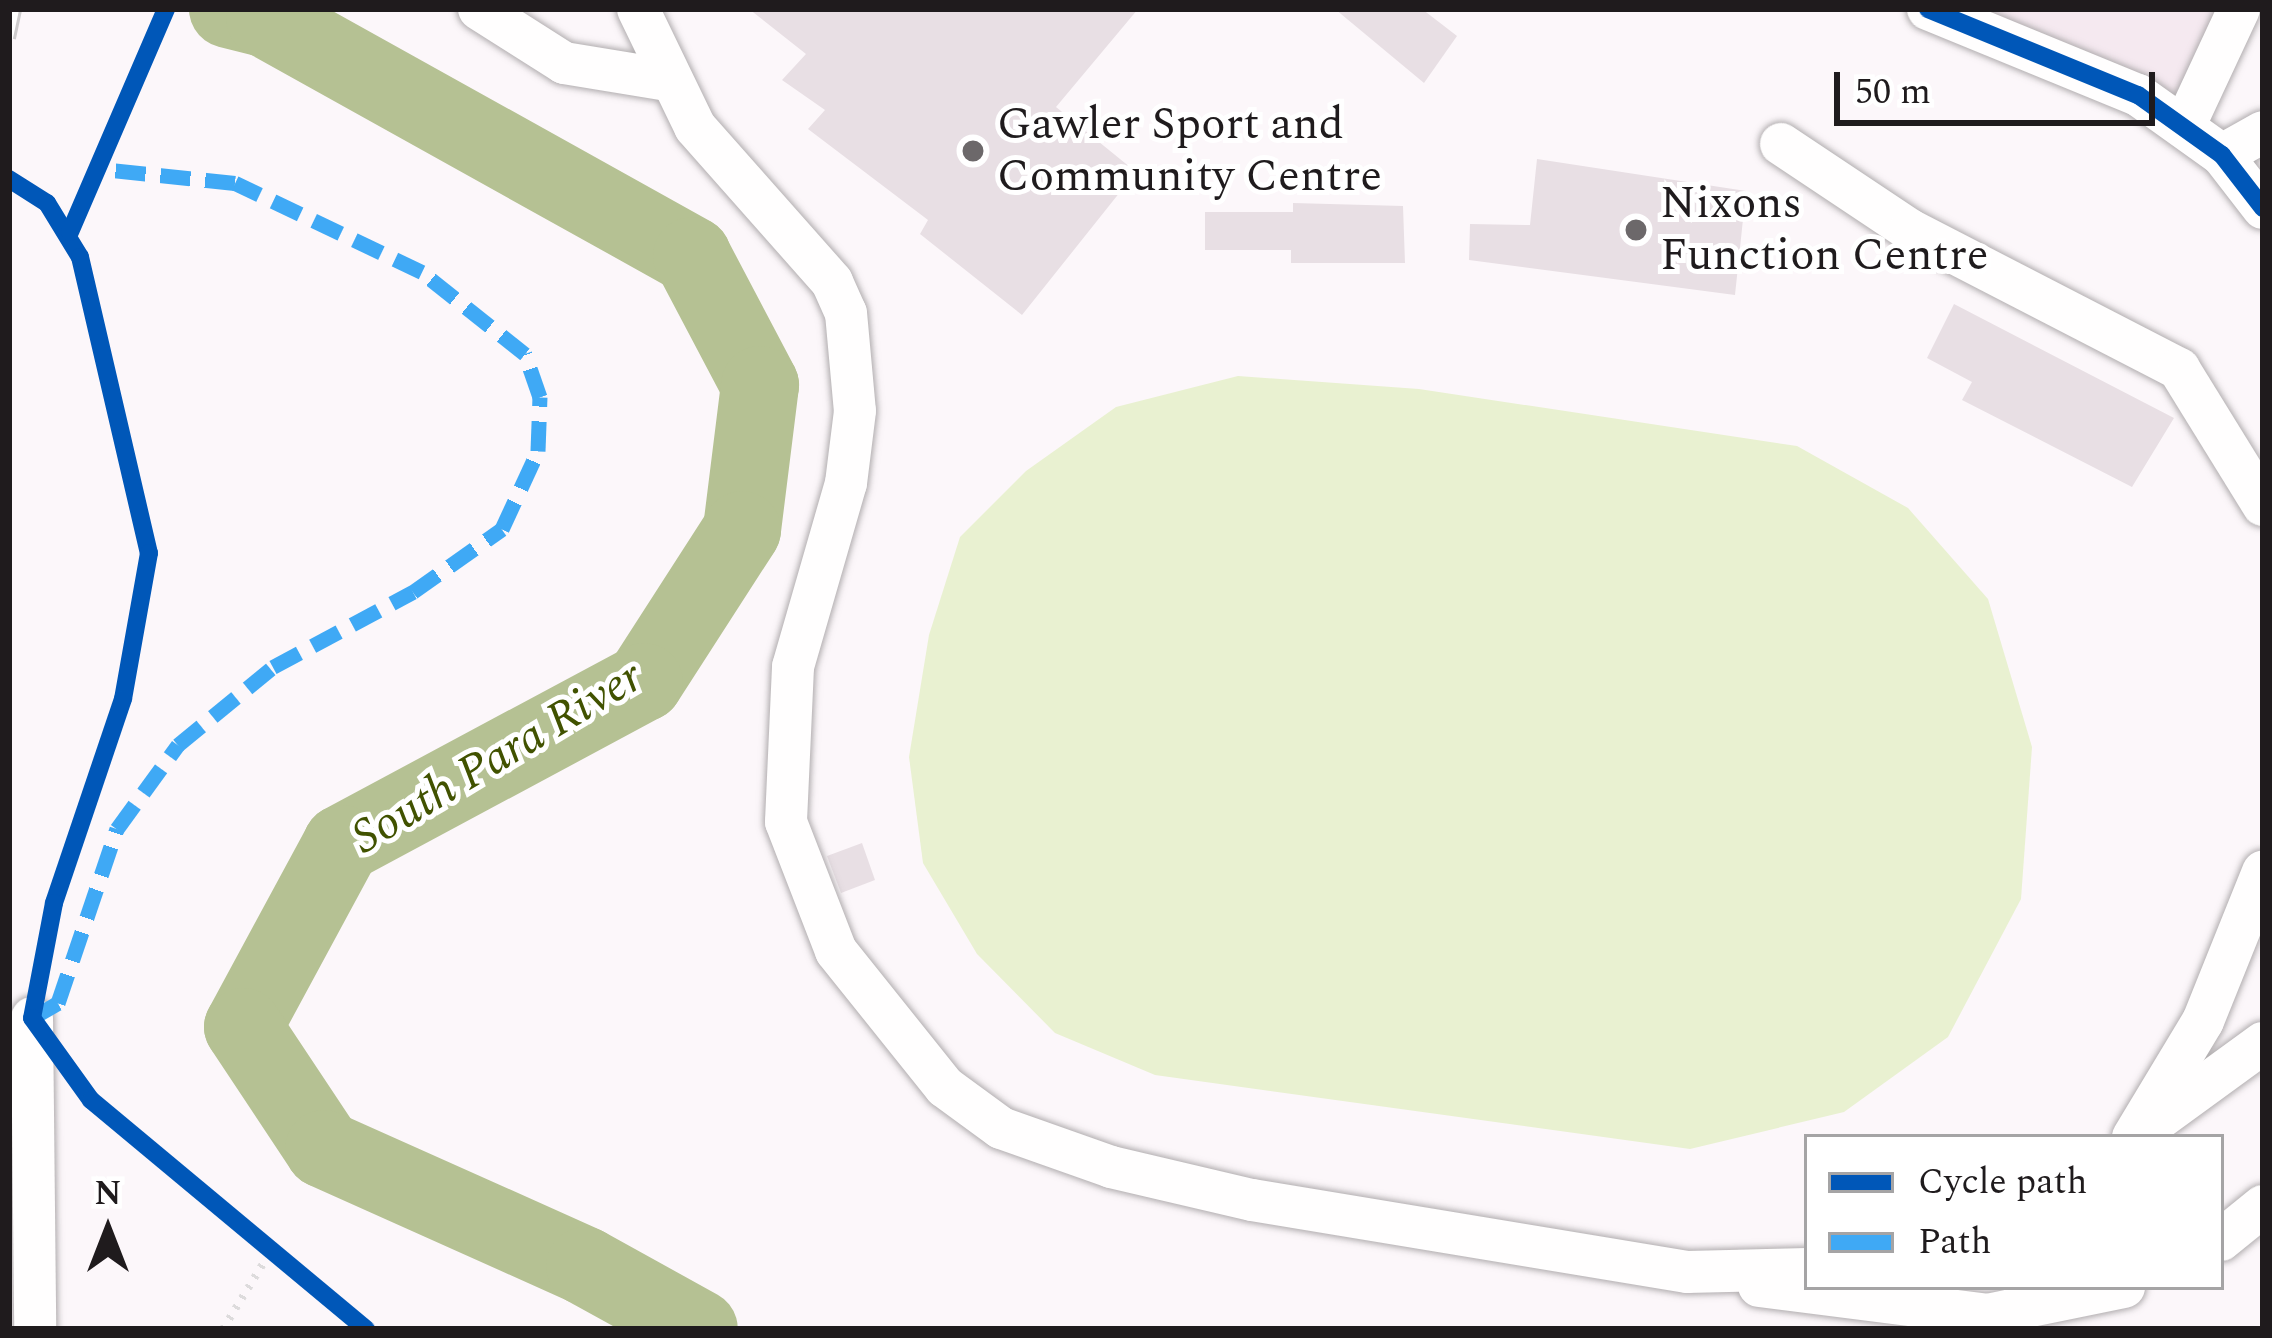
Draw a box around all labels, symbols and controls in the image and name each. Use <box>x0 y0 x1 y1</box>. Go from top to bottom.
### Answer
scale bar <box>1840 48 2161 122</box>
text: 50 m <box>1855 65 1931 120</box>
place label: Gawler Sport and Community Centre <box>997 98 1382 204</box>
marker: Gawler Sport and Community Centre <box>960 138 986 164</box>
place label: Nixons Function Centre <box>1660 177 1989 283</box>
marker: Nixons Function Centre <box>1623 217 1649 243</box>
water label: South Para River <box>341 648 653 866</box>
legend <box>1804 1134 2224 1290</box>
text: Cycle path <box>1918 1155 2088 1210</box>
text: N <box>95 1169 121 1219</box>
north arrow <box>48 1170 168 1290</box>
text: Path <box>1918 1215 1992 1270</box>

